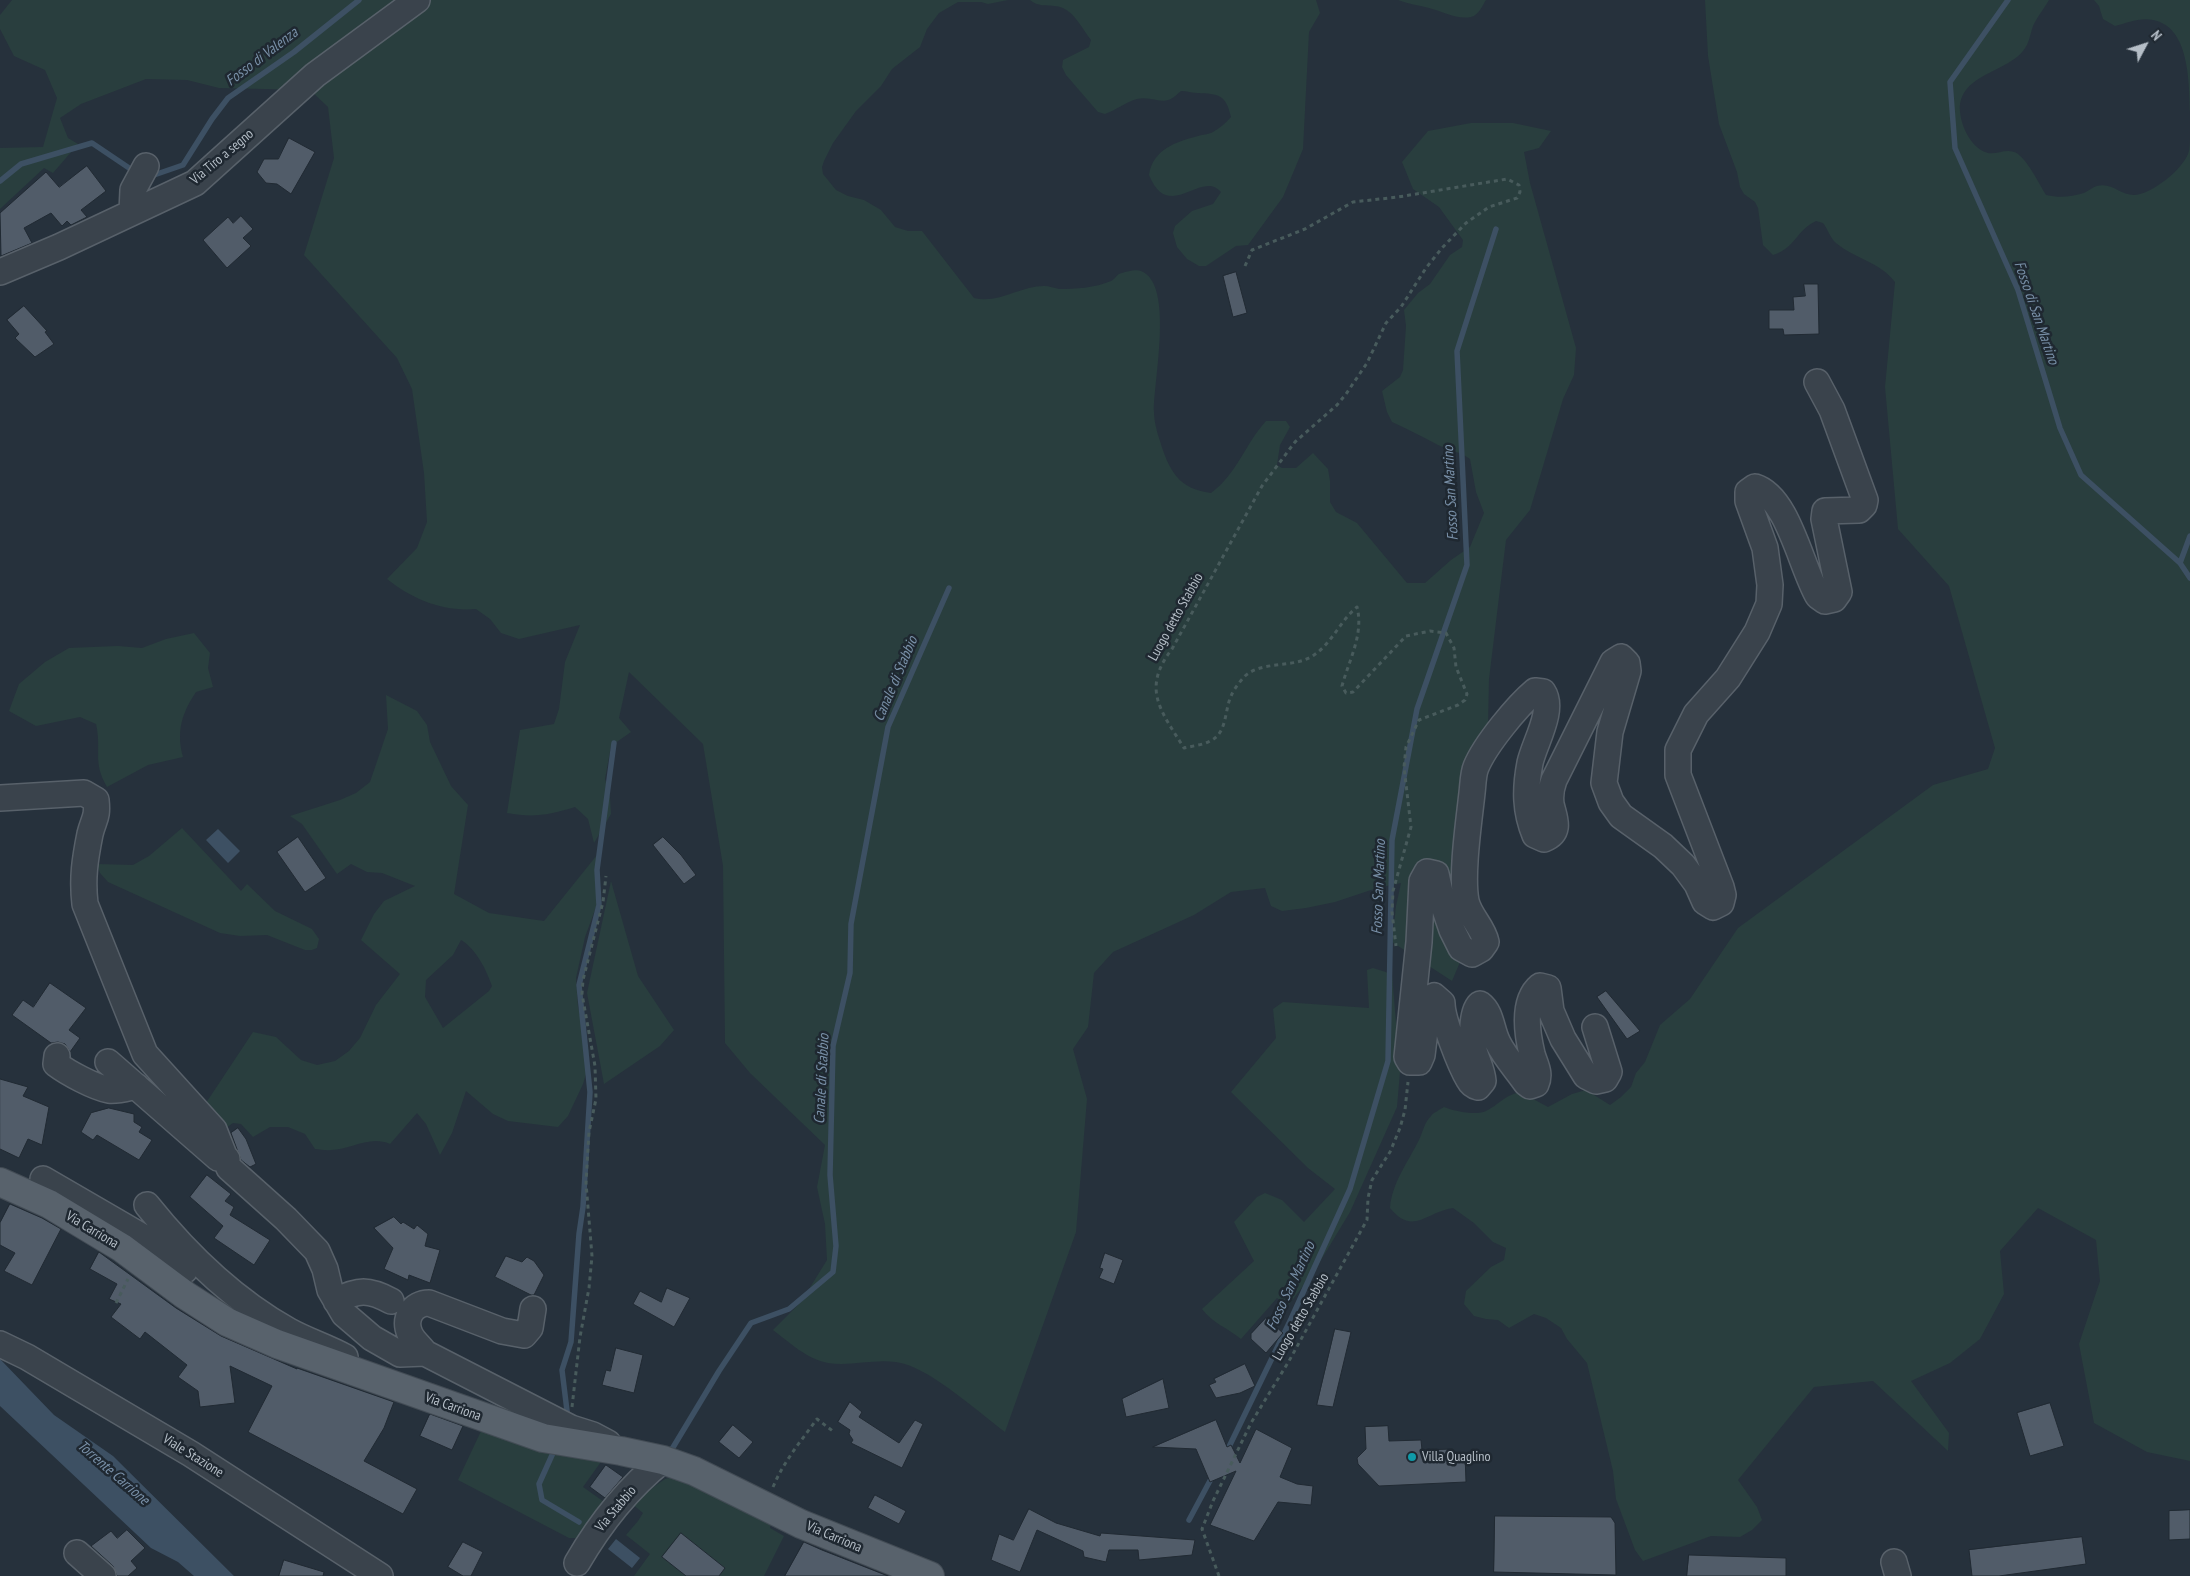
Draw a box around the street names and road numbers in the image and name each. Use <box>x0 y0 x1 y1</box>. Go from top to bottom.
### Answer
street label: Via Tiro a segno <box>187 126 257 188</box>
street label: Luogo detto Stabbio <box>1145 570 1207 664</box>
street label: Via Carriona <box>63 1208 121 1252</box>
street label: Luogo detto Stabbio <box>1269 1270 1333 1364</box>
street label: Via Carriona <box>423 1389 483 1425</box>
street label: Viale Stazione <box>159 1431 227 1481</box>
street label: Via Stabbio <box>592 1483 640 1535</box>
street label: Via Carriona <box>804 1518 864 1556</box>

